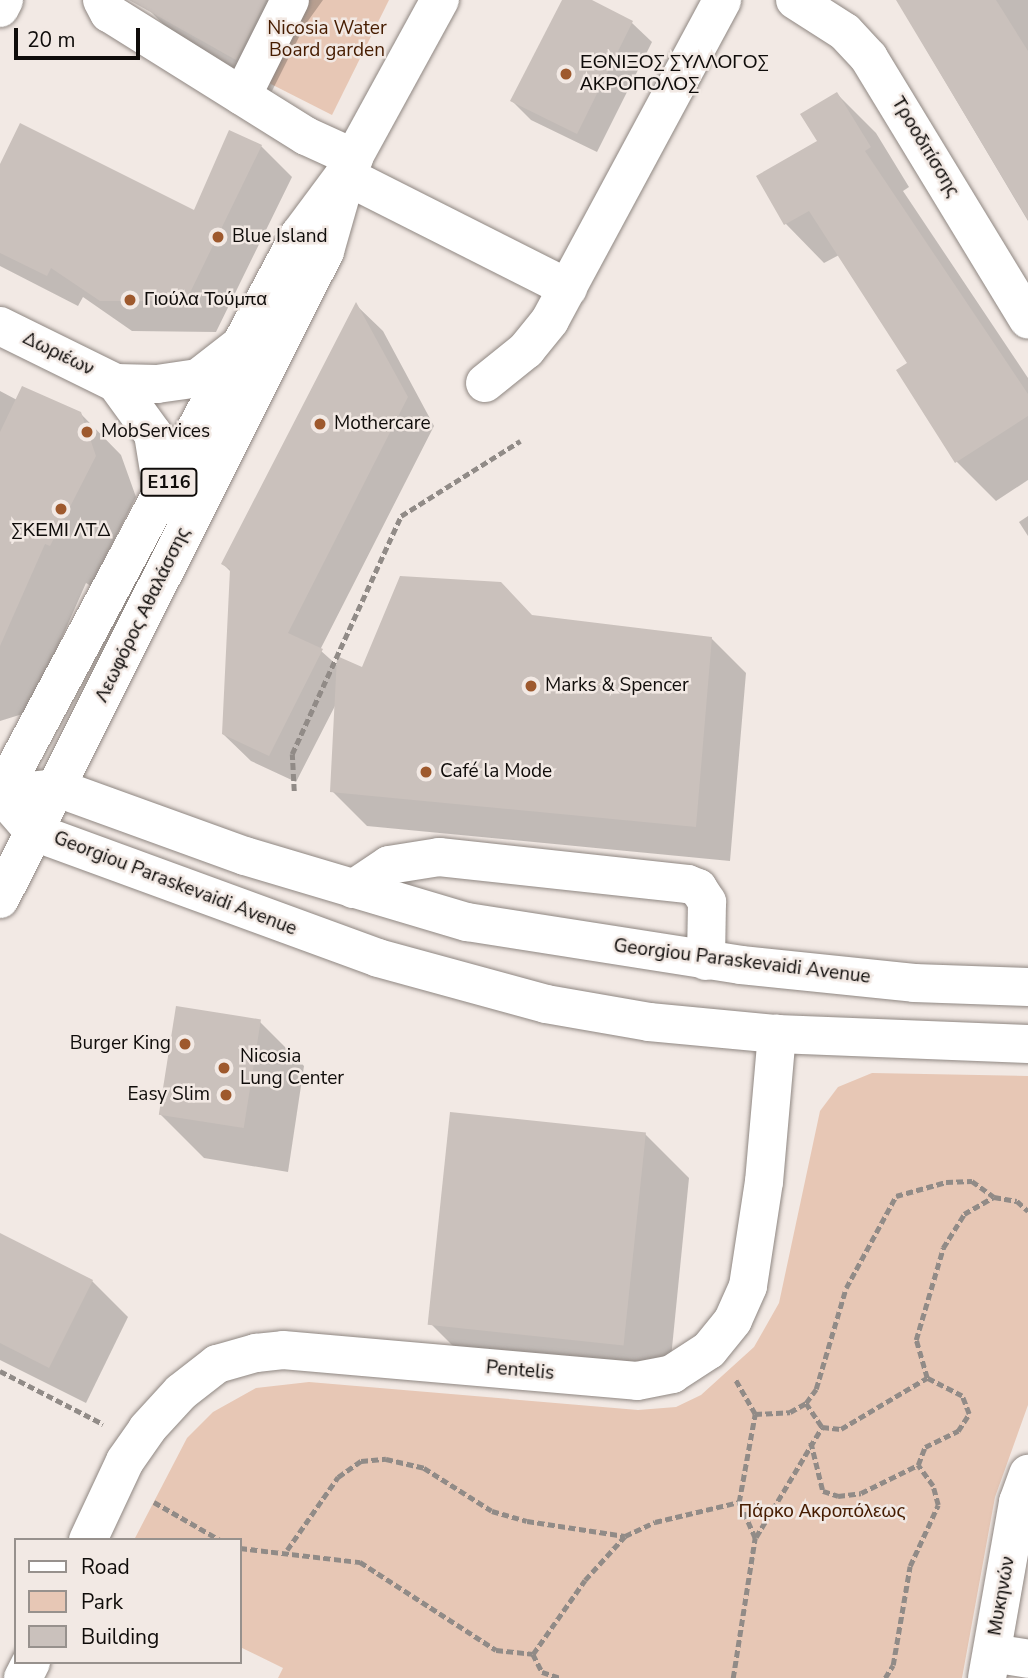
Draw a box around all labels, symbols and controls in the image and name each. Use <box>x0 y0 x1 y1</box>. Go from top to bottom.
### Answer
scale bar <box>18 14 144 58</box>
park label: Nicosia Water Board garden <box>267 18 387 62</box>
text: 20 m <box>27 26 76 54</box>
place label: ΕΘΝΙΞΟΣ ΣΥΛΛΟΓΟΣ ΑΚΡΟΠΟΛΟΣ <box>580 52 769 96</box>
marker: ΕΘΝΙΞΟΣ ΣΥΛΛΟΓΟΣ ΑΚΡΟΠΟΛΟΣ <box>558 66 574 82</box>
street label: Τροοδιτίσσης <box>886 93 964 201</box>
place label: Blue Island <box>232 226 328 248</box>
marker: Blue Island <box>210 229 226 245</box>
place label: Γιούλα Τούμπα <box>144 289 267 311</box>
marker: Γιούλα Τούμπα <box>122 292 138 308</box>
street label: Δωριέων <box>19 327 97 381</box>
place label: Mothercare <box>334 413 431 435</box>
marker: Mothercare <box>312 416 328 432</box>
place label: MobServices <box>101 421 210 443</box>
marker: MobServices <box>79 424 95 440</box>
road number: E116 <box>139 468 199 496</box>
marker: ΣΚΕΜΙ ΛΤΔ <box>53 501 69 517</box>
place label: ΣΚΕΜΙ ΛΤΔ <box>11 520 111 542</box>
street label: Λεωφόρος Αθαλάσσης <box>91 524 195 706</box>
place label: Marks & Spencer <box>545 675 689 697</box>
marker: Marks & Spencer <box>523 678 539 694</box>
place label: Café la Mode <box>440 761 552 783</box>
marker: Café la Mode <box>418 764 434 780</box>
street label: Georgiou Paraskevaidi Avenue <box>50 827 300 941</box>
street label: Georgiou Paraskevaidi Avenue <box>612 935 872 989</box>
place label: Burger King <box>70 1033 171 1055</box>
marker: Burger King <box>177 1036 193 1052</box>
place label: Nicosia Lung Center <box>240 1046 344 1090</box>
marker: Nicosia Lung Center <box>214 1058 234 1078</box>
place label: Easy Slim <box>127 1084 210 1106</box>
marker: Easy Slim <box>216 1085 236 1105</box>
street label: Pentelis <box>485 1357 555 1385</box>
park label: Πάρκο Ακροπόλεως <box>738 1501 906 1523</box>
legend <box>14 1538 242 1664</box>
text: Road <box>81 1553 130 1581</box>
street label: Μυκηνών <box>984 1555 1020 1637</box>
text: Park <box>81 1588 123 1616</box>
text: Building <box>81 1623 159 1651</box>

